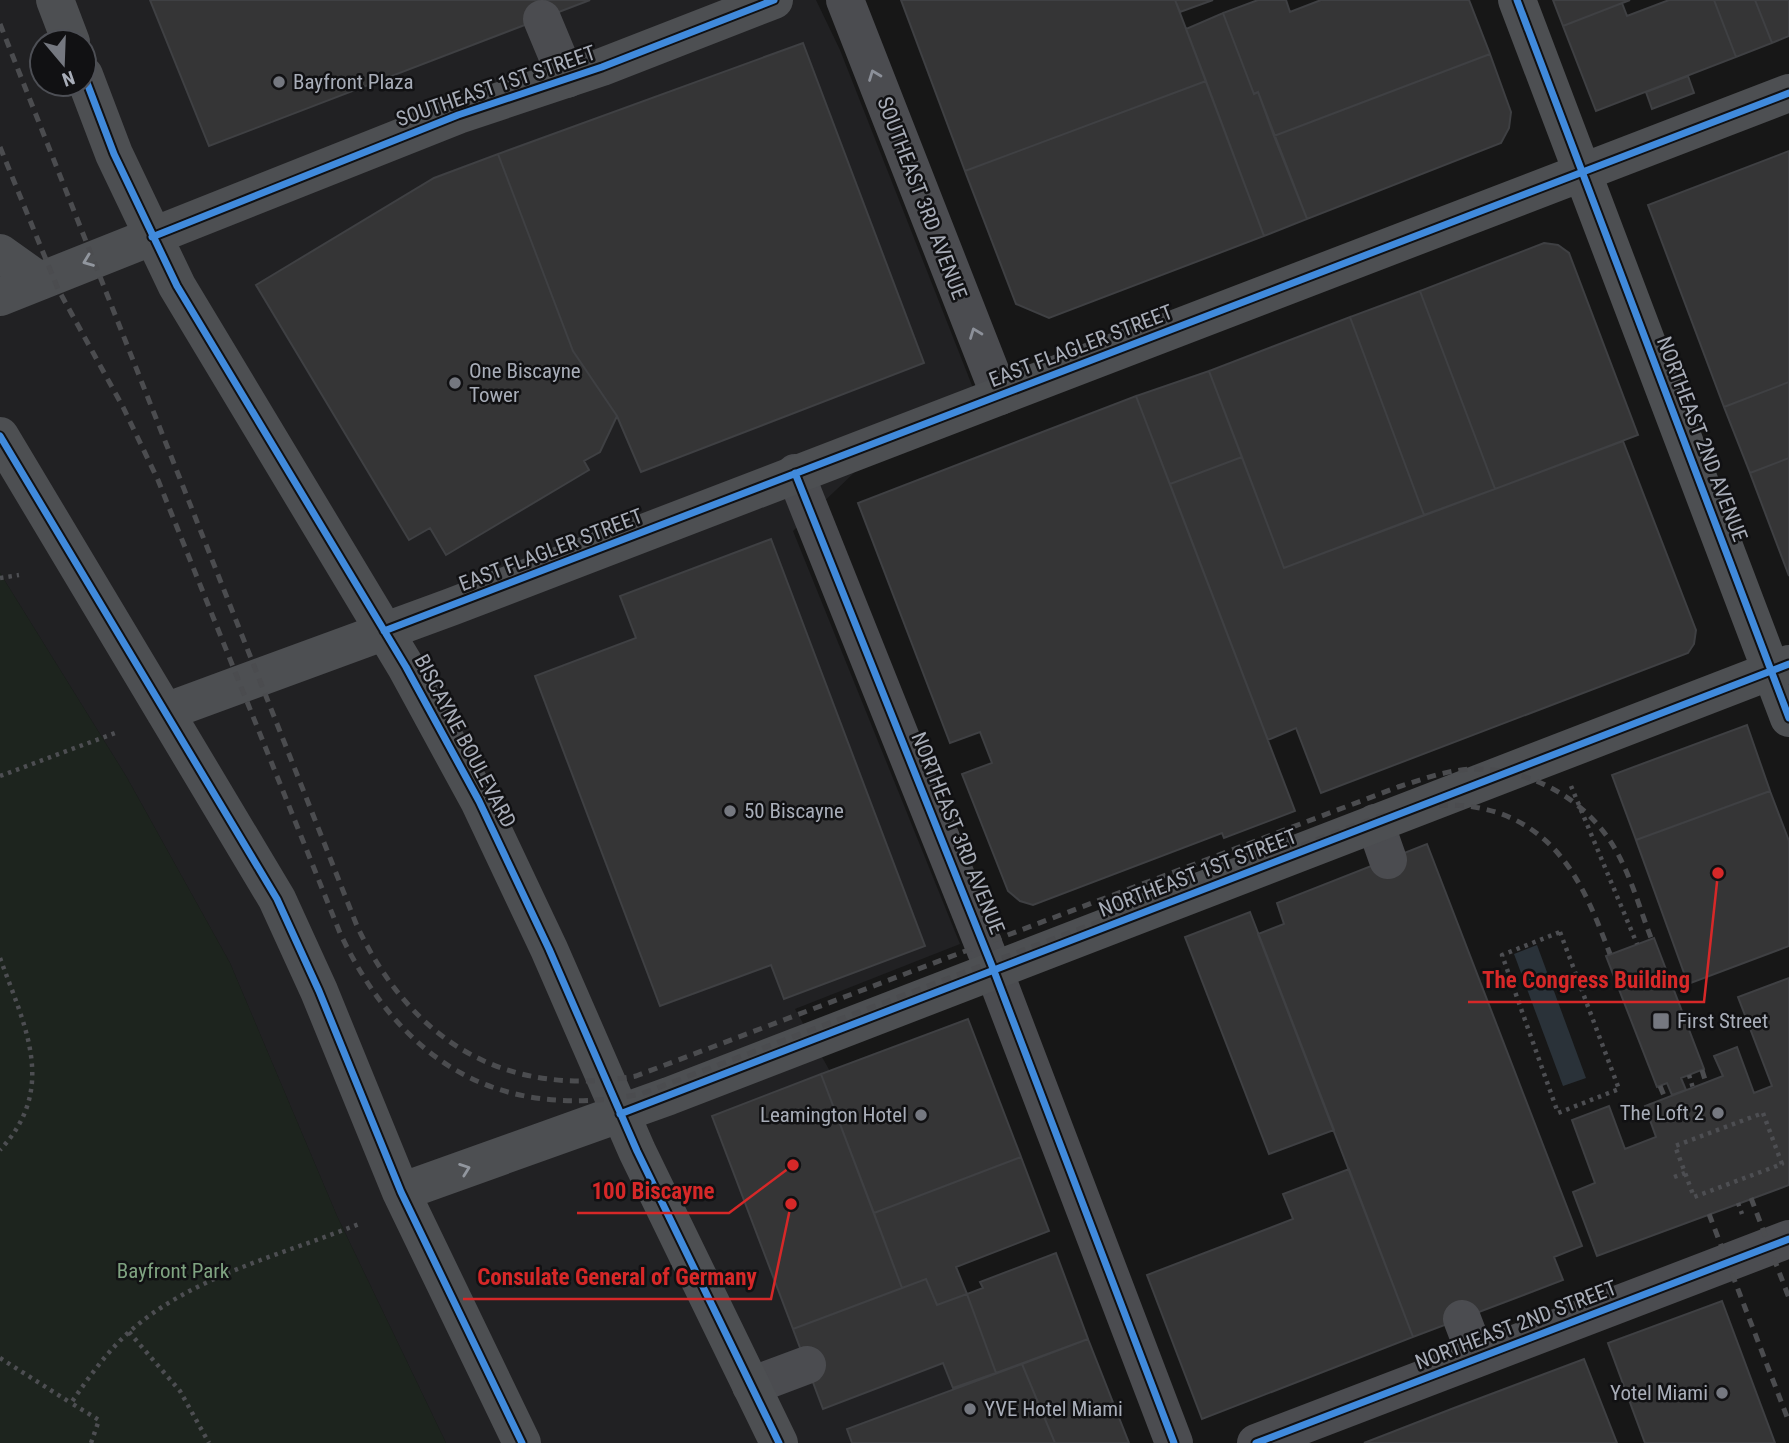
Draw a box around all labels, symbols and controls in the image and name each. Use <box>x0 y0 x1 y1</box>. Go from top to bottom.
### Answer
north arrow <box>28 28 98 98</box>
street label: SOUTHEAST 1ST STREET <box>393 41 599 131</box>
text: N <box>59 66 78 91</box>
place label: Bayfront Plaza <box>293 70 414 94</box>
one-way arrow <box>868 70 882 82</box>
marker: Bayfront Plaza <box>271 74 287 90</box>
street label: SOUTHEAST 3RD AVENUE <box>872 93 972 303</box>
one-way arrow <box>82 253 94 267</box>
street label: EAST FLAGLER STREET <box>986 300 1176 392</box>
one-way arrow <box>969 327 983 339</box>
street label: NORTHEAST 2ND AVENUE <box>1652 333 1752 545</box>
place label: One Biscayne Tower <box>469 359 581 407</box>
marker: One Biscayne Tower <box>447 375 463 391</box>
street label: EAST FLAGLER STREET <box>456 504 646 596</box>
street label: BISCAYNE BOULEVARD <box>409 650 521 832</box>
street label: NORTHEAST 3RD AVENUE <box>906 729 1010 937</box>
place label: 50 Biscayne <box>744 799 844 823</box>
marker: 50 Biscayne <box>722 803 738 819</box>
street label: NORTHEAST 1ST STREET <box>1096 824 1301 922</box>
callout: The Congress Building <box>1468 958 1704 1002</box>
text: The Congress Building <box>1482 967 1690 994</box>
place label: First Street <box>1677 1009 1768 1033</box>
marker: First Street <box>1651 1011 1671 1031</box>
place label: The Loft 2 <box>1620 1101 1704 1125</box>
place label: Leamington Hotel <box>760 1103 907 1127</box>
marker: The Loft 2 <box>1710 1105 1726 1121</box>
marker: Leamington Hotel <box>913 1107 929 1123</box>
one-way arrow <box>459 1164 471 1178</box>
callout: 100 Biscayne <box>577 1169 729 1213</box>
text: 100 Biscayne <box>591 1178 715 1205</box>
callout: Consulate General of Germany <box>463 1255 771 1299</box>
park label: Bayfront Park <box>117 1259 230 1283</box>
text: Consulate General of Germany <box>477 1264 757 1291</box>
street label: NORTHEAST 2ND STREET <box>1412 1275 1620 1375</box>
place label: Yotel Miami <box>1610 1381 1708 1405</box>
marker: Yotel Miami <box>1714 1385 1730 1401</box>
place label: YVE Hotel Miami <box>984 1397 1123 1421</box>
marker: YVE Hotel Miami <box>962 1401 978 1417</box>

